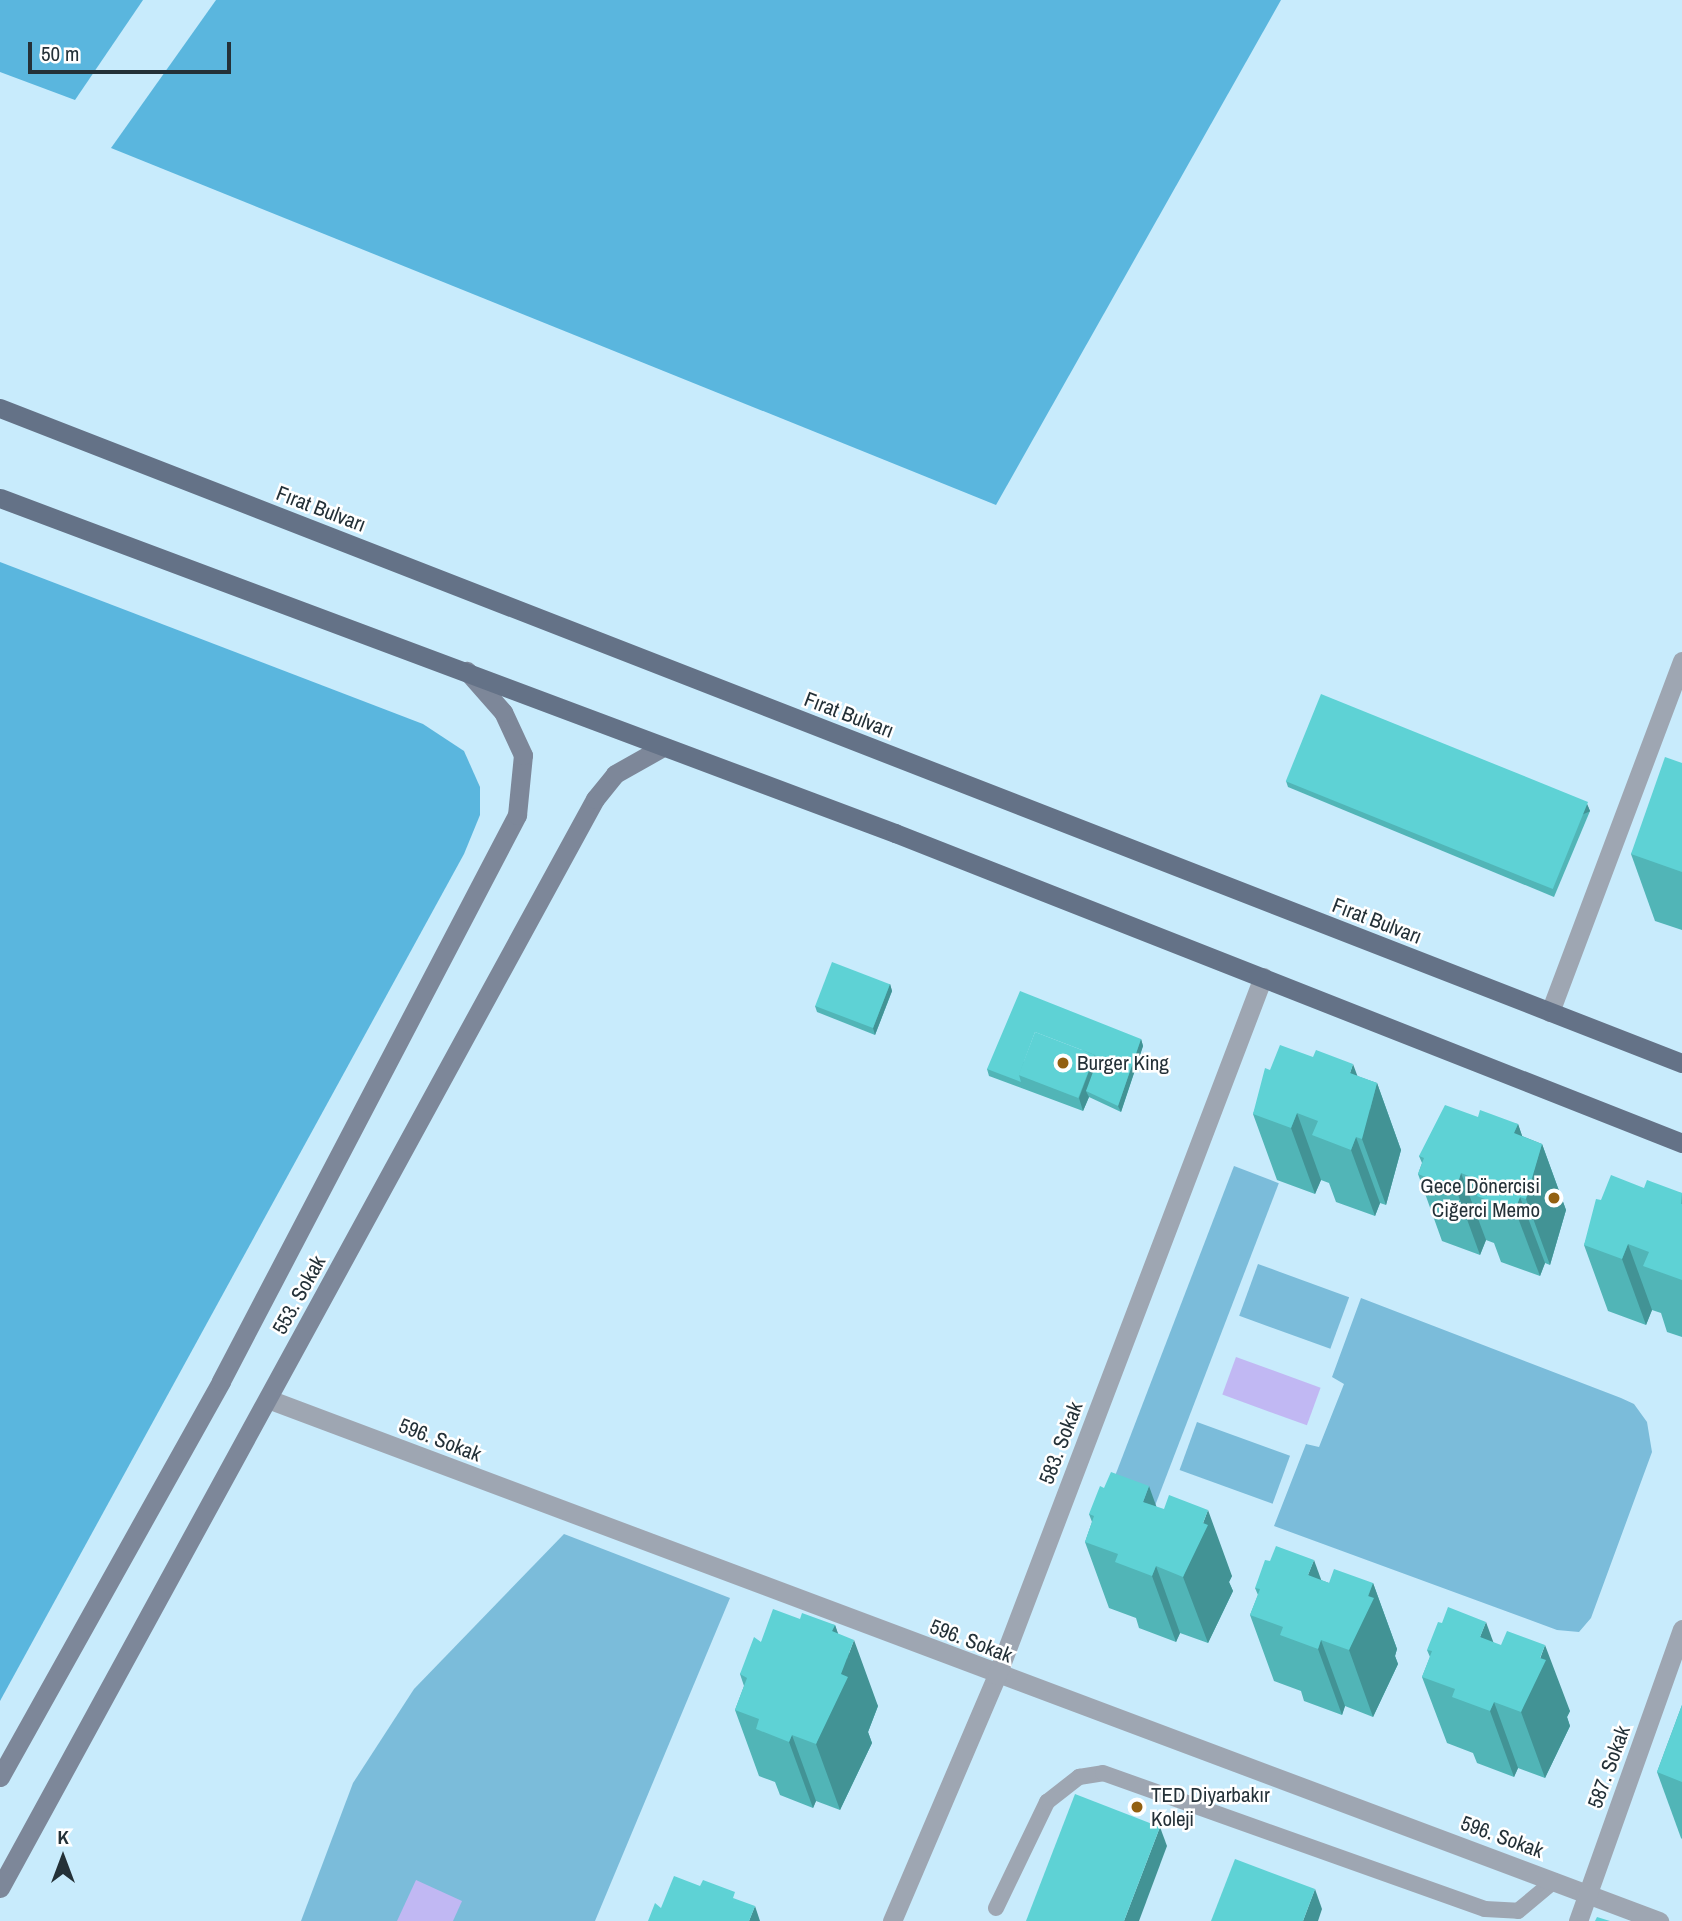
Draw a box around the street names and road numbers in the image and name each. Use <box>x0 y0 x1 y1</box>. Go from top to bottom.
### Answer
street label: Fırat Bulvarı <box>273 480 369 538</box>
street label: Fırat Bulvarı <box>801 686 897 744</box>
street label: Fırat Bulvarı <box>1329 892 1425 950</box>
street label: 553. Sokak <box>267 1251 331 1339</box>
street label: 583. Sokak <box>1034 1398 1088 1488</box>
street label: 596. Sokak <box>395 1413 485 1467</box>
street label: 596. Sokak <box>926 1614 1016 1668</box>
street label: 587. Sokak <box>1582 1722 1636 1812</box>
street label: 596. Sokak <box>1457 1810 1547 1864</box>

